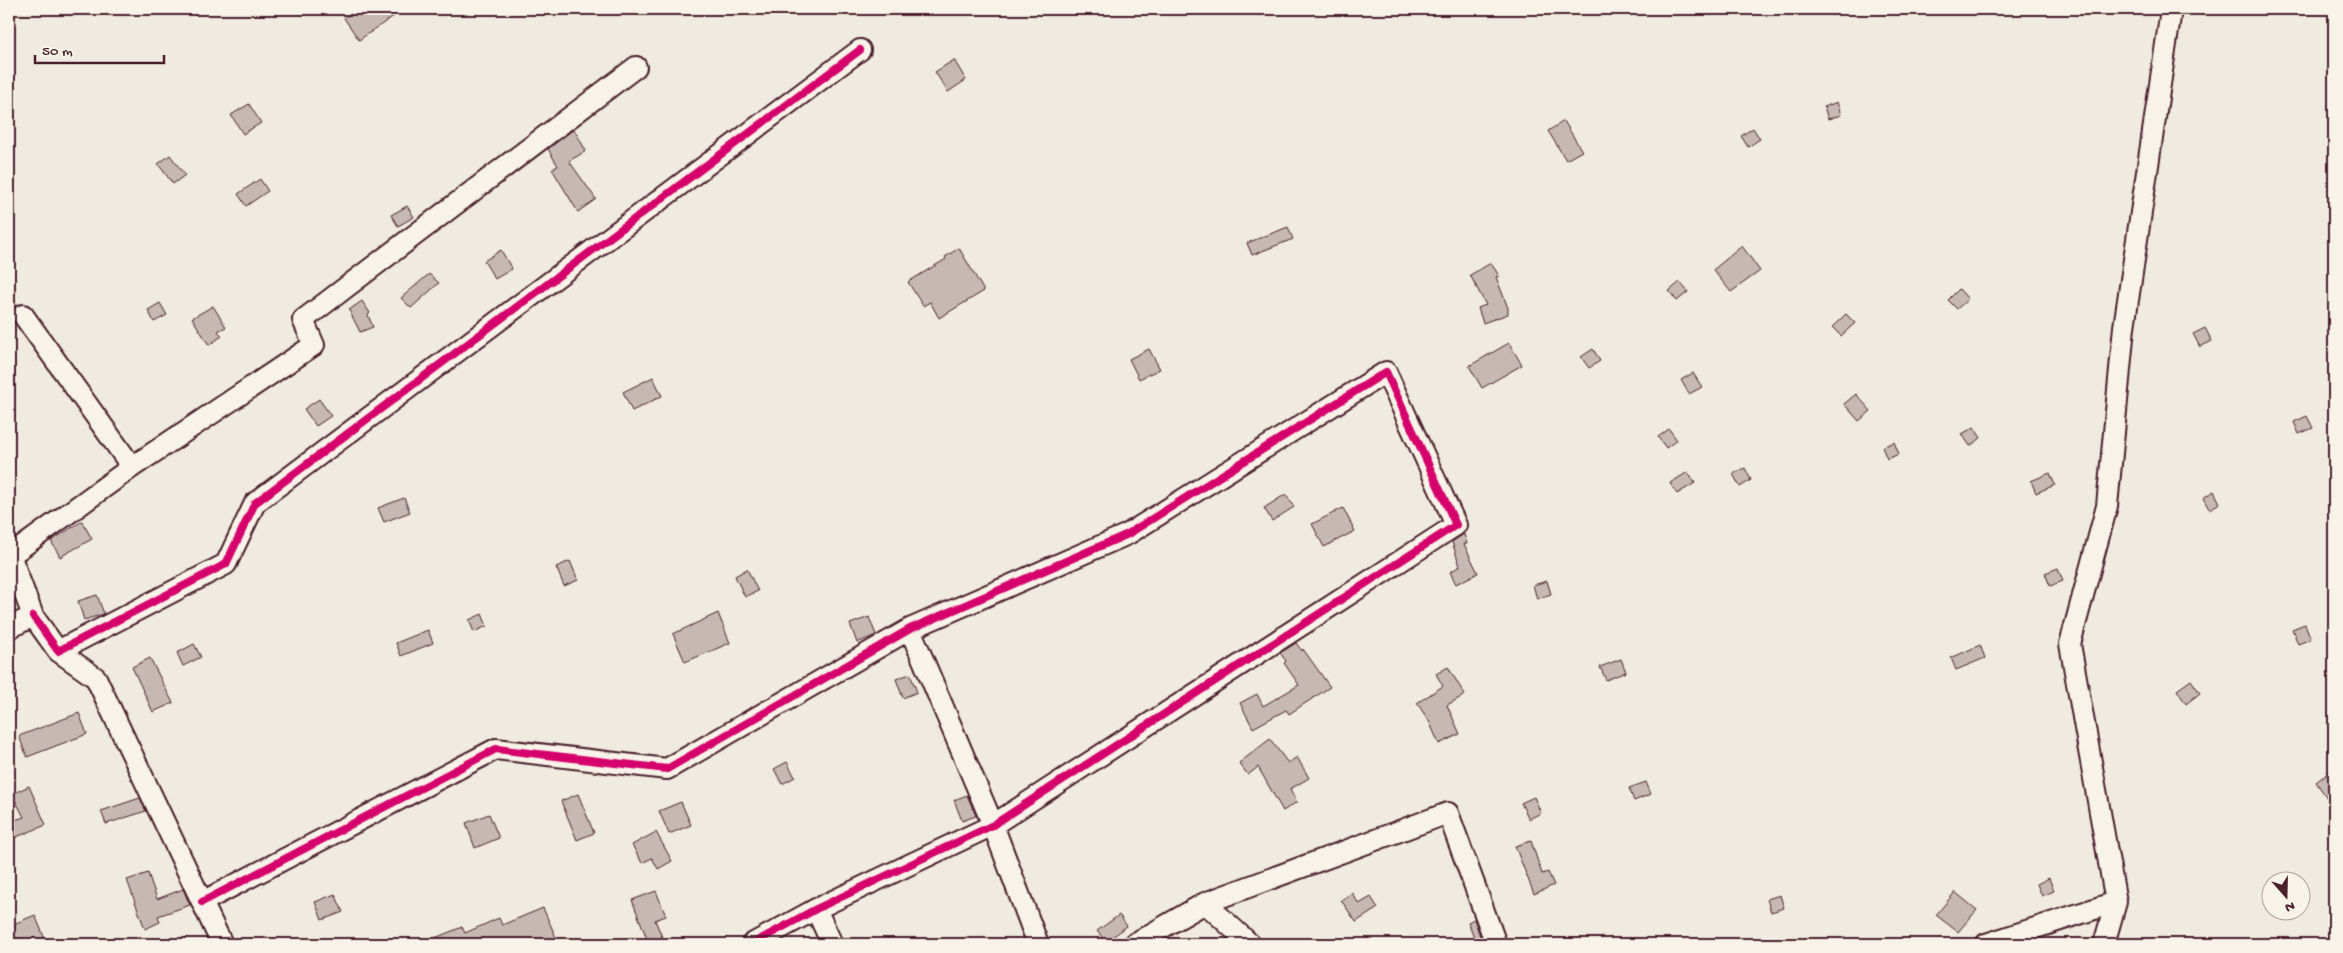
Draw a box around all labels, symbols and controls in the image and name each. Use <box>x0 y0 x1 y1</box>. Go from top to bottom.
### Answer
scale bar <box>35 32 164 64</box>
text: 50 m <box>42 43 73 61</box>
north arrow <box>2260 870 2310 920</box>
text: N <box>2282 896 2297 915</box>

